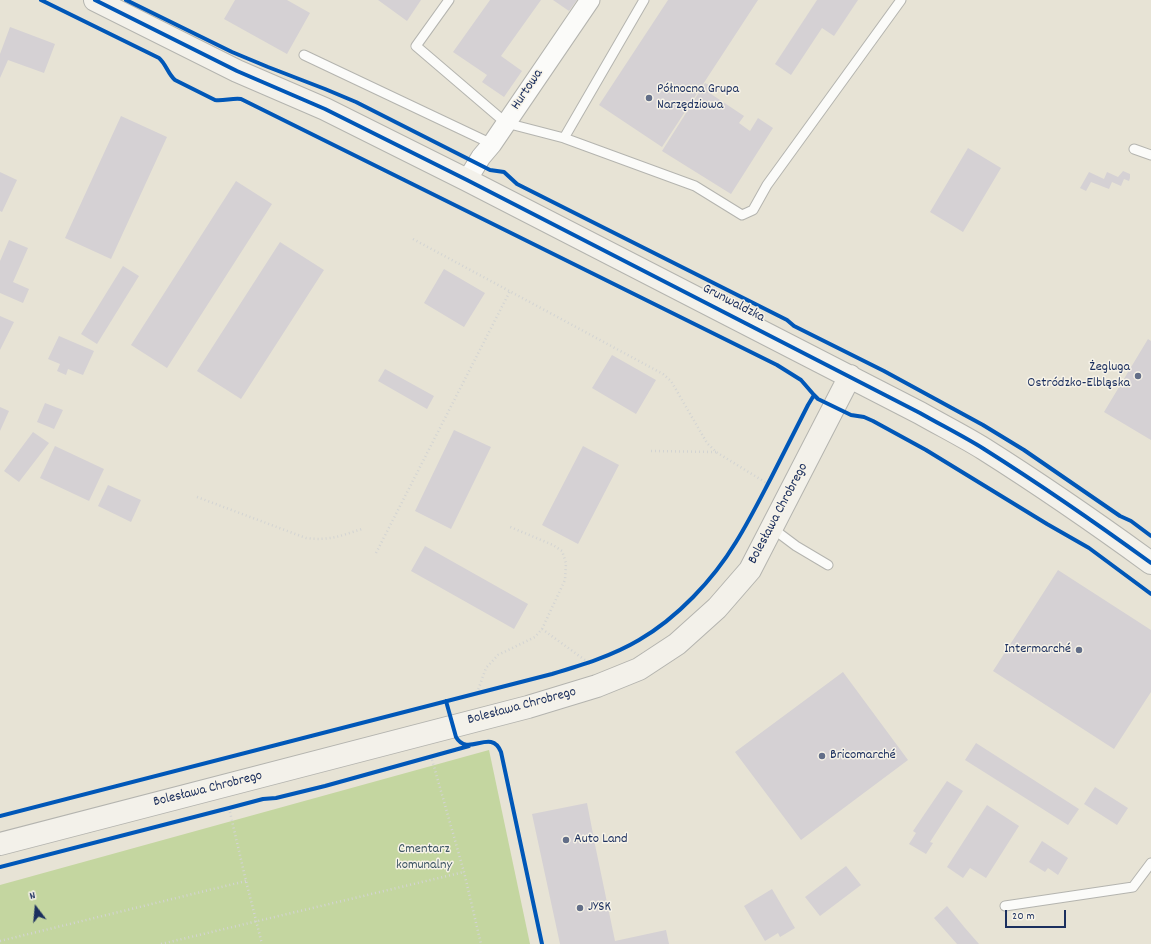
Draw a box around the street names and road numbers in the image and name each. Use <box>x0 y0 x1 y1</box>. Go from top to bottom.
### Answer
street label: Hurtowa <box>508 66 548 114</box>
street label: Grunwaldzka <box>699 281 767 327</box>
street label: Bolesława Chrobrego <box>745 461 813 567</box>
street label: Bolesława Chrobrego <box>466 684 578 730</box>
street label: Bolesława Chrobrego <box>152 768 264 812</box>

